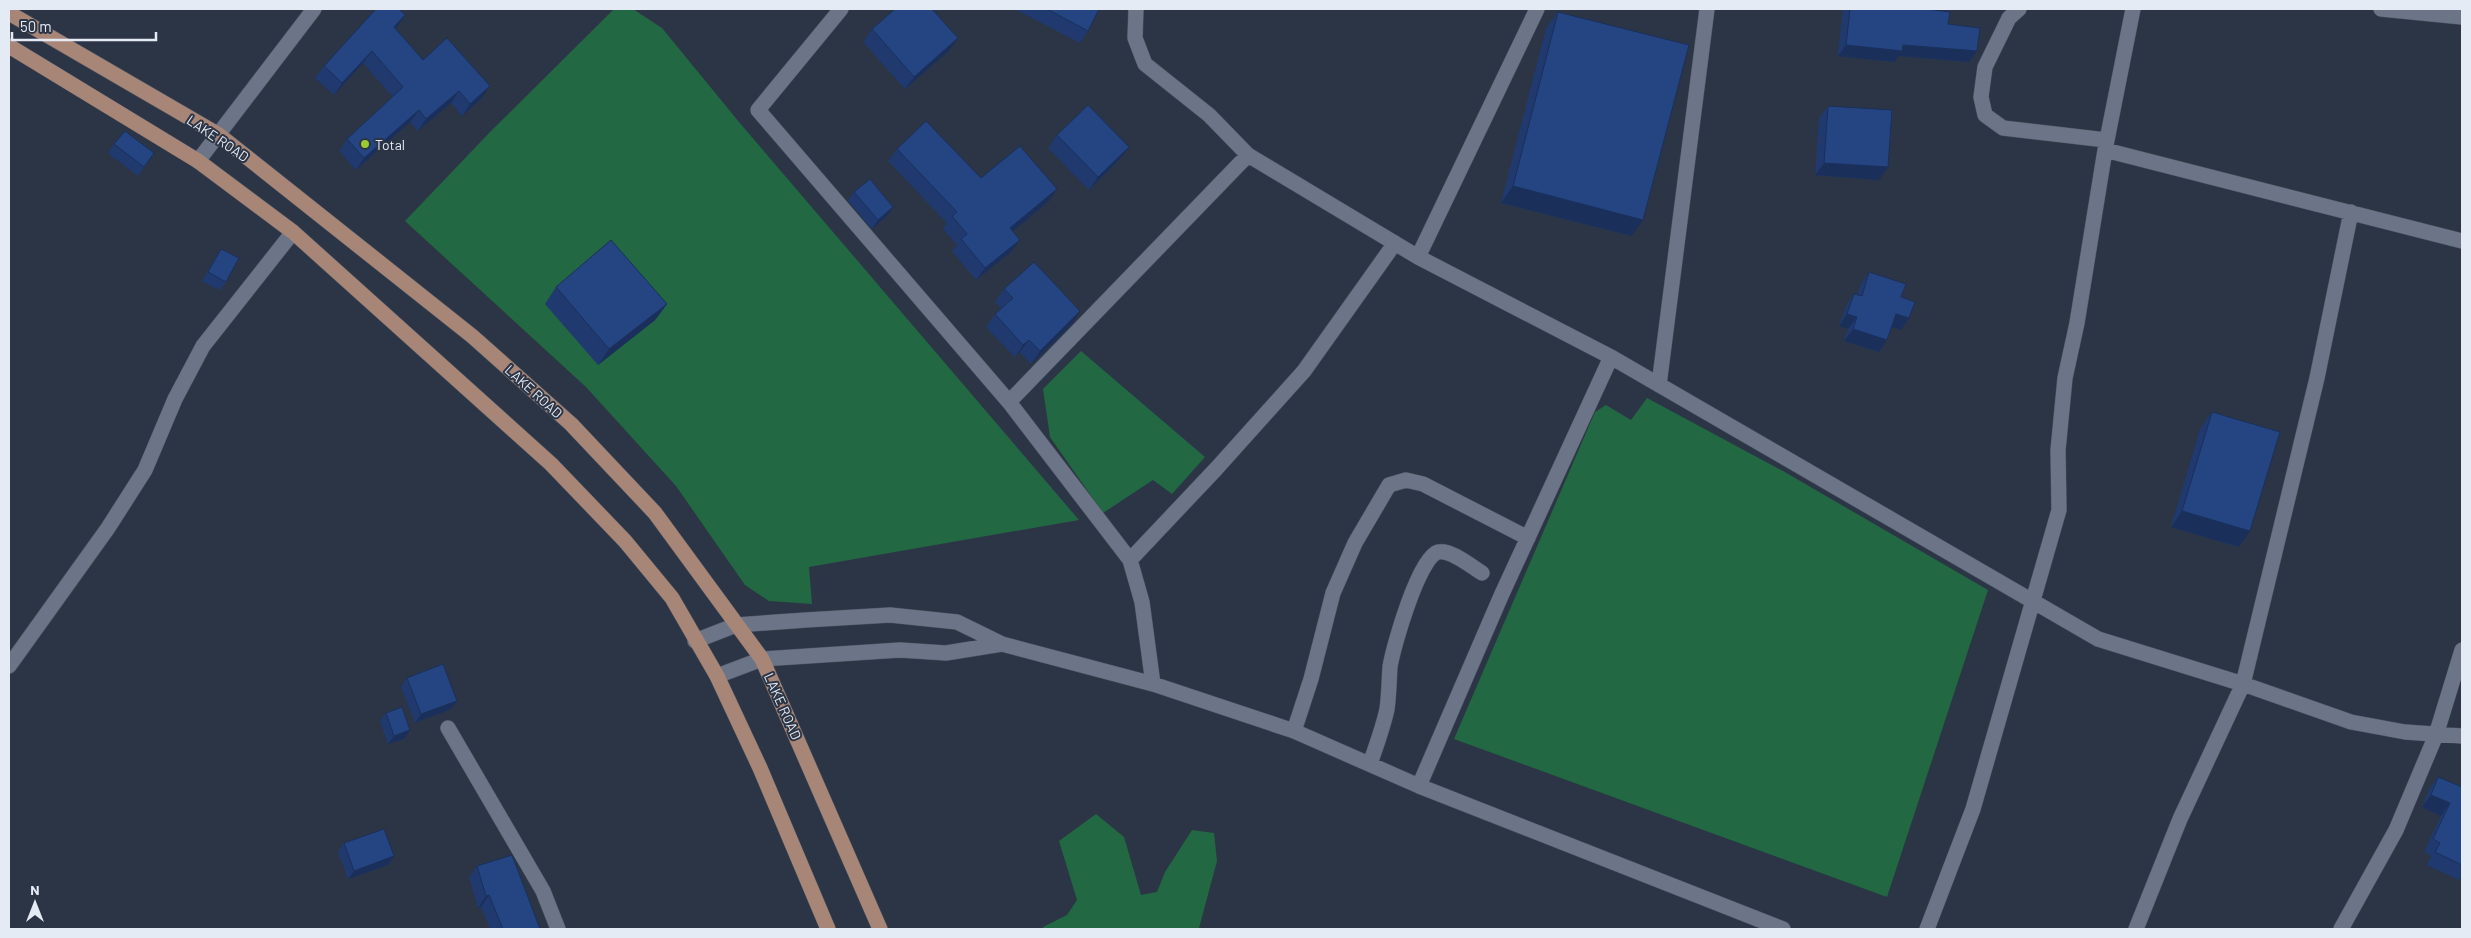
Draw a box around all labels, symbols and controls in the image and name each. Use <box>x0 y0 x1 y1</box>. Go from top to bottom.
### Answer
scale bar <box>12 10 156 42</box>
text: 50 m <box>20 17 52 35</box>
street label: LAKE ROAD <box>184 111 252 165</box>
place label: Total <box>375 136 405 153</box>
marker: Total <box>359 138 371 150</box>
street label: LAKE ROAD <box>502 361 566 421</box>
street label: LAKE ROAD <box>761 670 805 742</box>
north arrow <box>10 878 60 928</box>
text: N <box>30 881 40 898</box>

